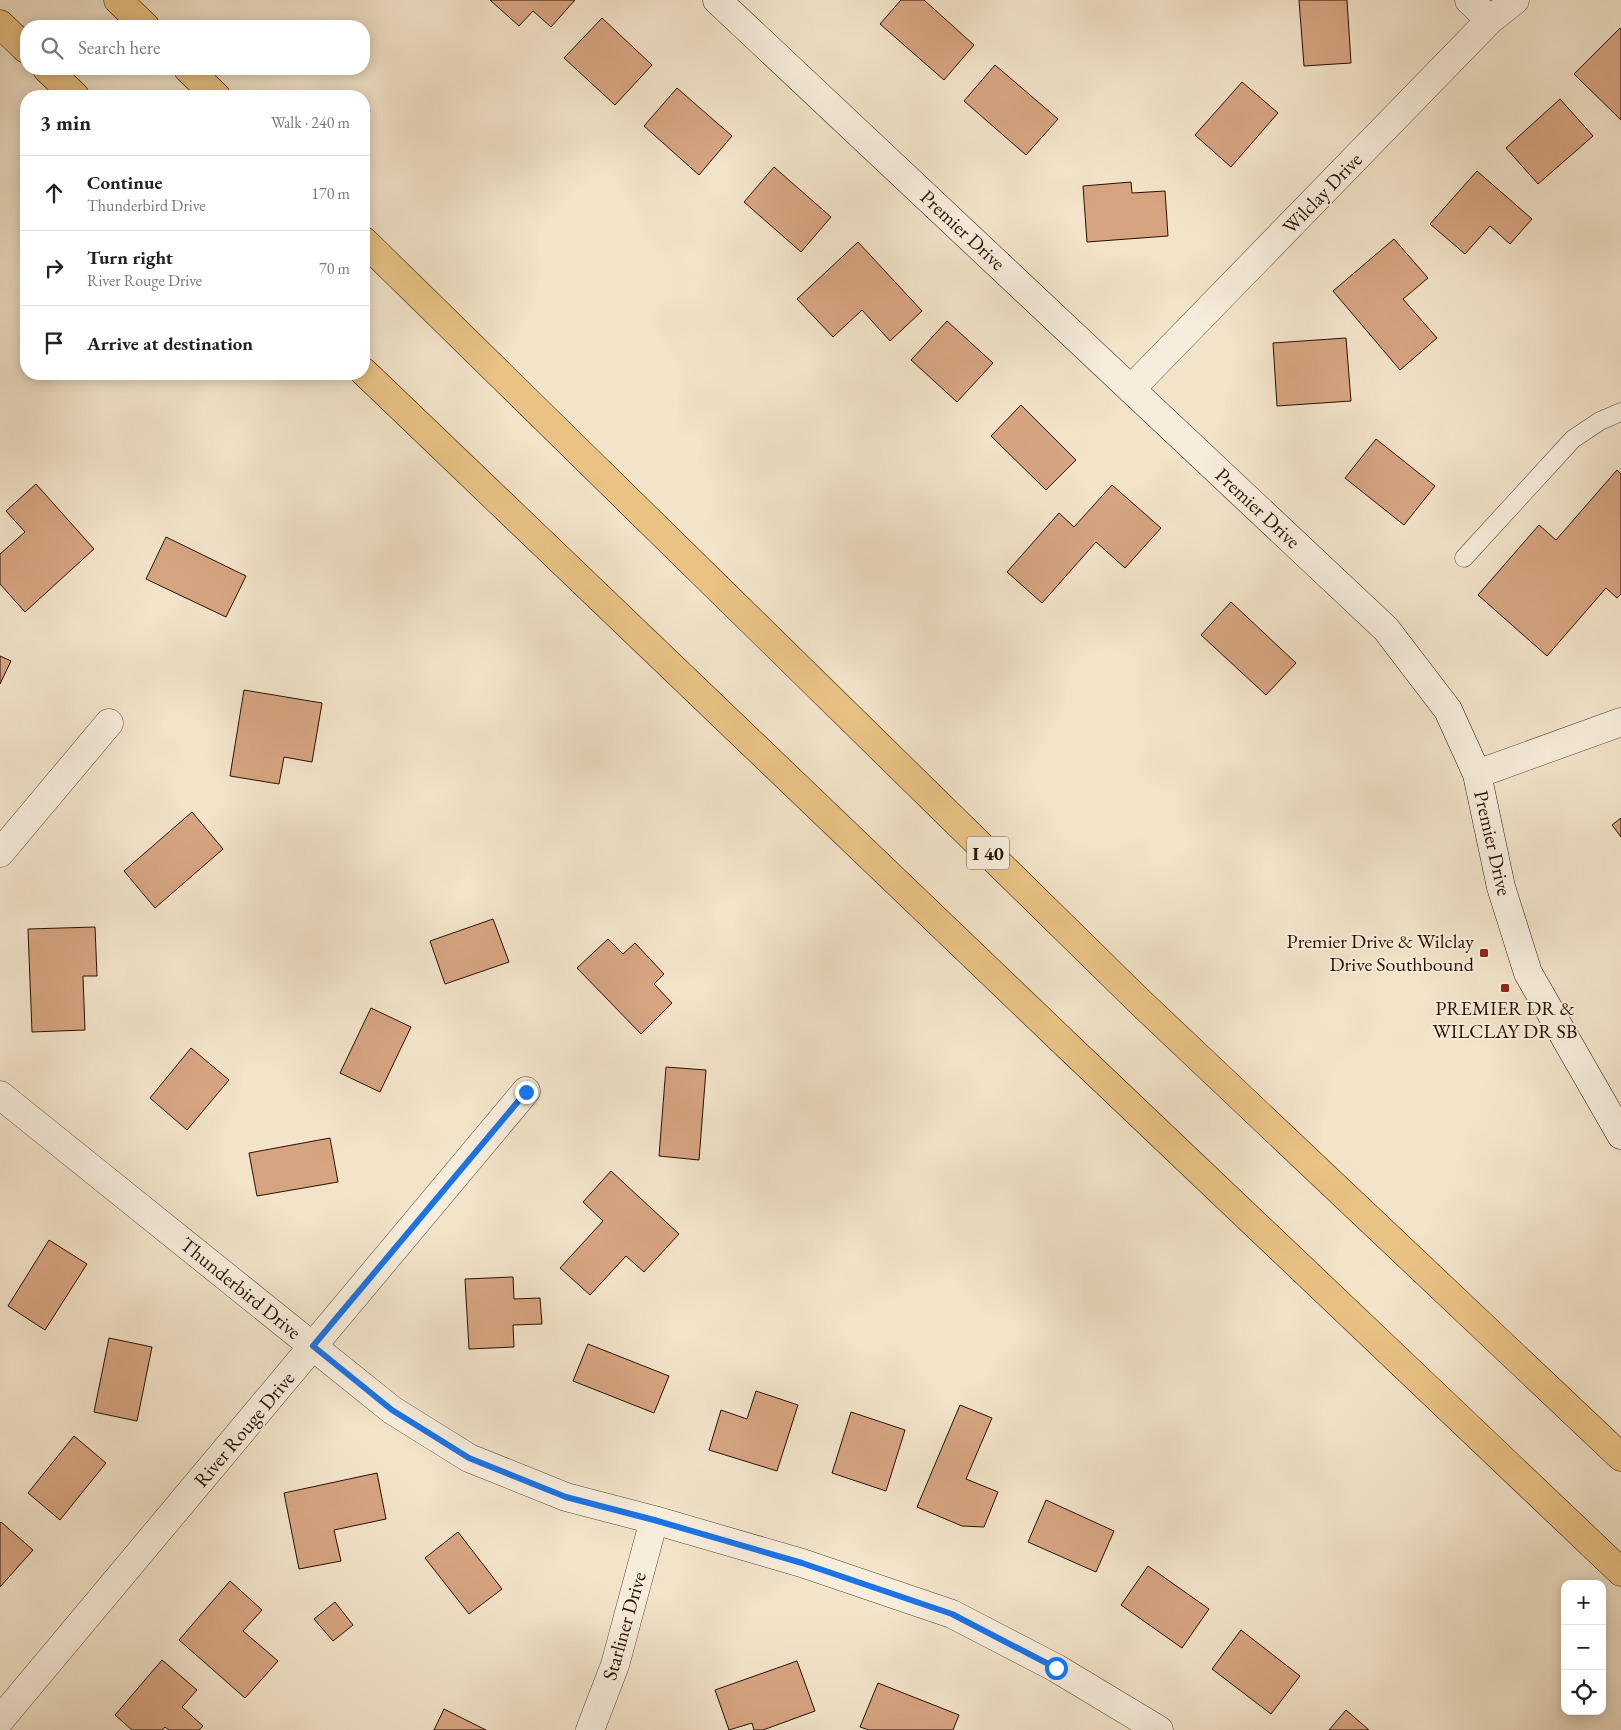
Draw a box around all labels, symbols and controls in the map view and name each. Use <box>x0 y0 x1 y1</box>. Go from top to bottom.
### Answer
search box <box>20 20 370 75</box>
icon: search <box>38 34 66 62</box>
text: Search here <box>78 35 160 60</box>
text: 3 min <box>40 109 91 136</box>
text: Walk · 240 m <box>271 112 350 133</box>
street label: Wilclay Drive <box>1277 146 1368 239</box>
text: Continue <box>87 170 162 195</box>
icon: ahead <box>40 179 68 207</box>
text: 170 m <box>311 183 350 204</box>
street label: Premier Drive <box>915 184 1011 276</box>
text: Thunderbird Drive <box>87 195 206 216</box>
text: Turn right <box>87 245 173 270</box>
icon: right <box>40 254 68 282</box>
text: 70 m <box>319 258 350 279</box>
text: River Rouge Drive <box>87 270 202 291</box>
icon: arrive <box>40 329 68 357</box>
text: Arrive at destination <box>87 331 253 356</box>
street label: Premier Drive <box>1210 462 1306 554</box>
street label: Premier Drive <box>1468 788 1518 898</box>
road number: I 40 <box>967 836 1009 870</box>
place label: Premier Drive & Wilclay Drive Southbound <box>1287 928 1475 977</box>
marker: Premier Drive & Wilclay Drive Southbound <box>1478 947 1490 959</box>
marker: PREMIER DR & WILCLAY DR SB <box>1499 982 1511 994</box>
place label: PREMIER DR & WILCLAY DR SB <box>1433 995 1577 1044</box>
route end <box>515 1081 538 1104</box>
street label: Thunderbird Drive <box>175 1231 307 1345</box>
street label: River Rouge Drive <box>188 1365 300 1492</box>
street label: Starliner Drive <box>596 1569 652 1683</box>
map controls <box>1561 1580 1606 1715</box>
button: + <box>1561 1580 1606 1625</box>
button: − <box>1561 1625 1606 1670</box>
route start <box>1045 1657 1068 1680</box>
button: locate <box>1561 1670 1606 1715</box>

